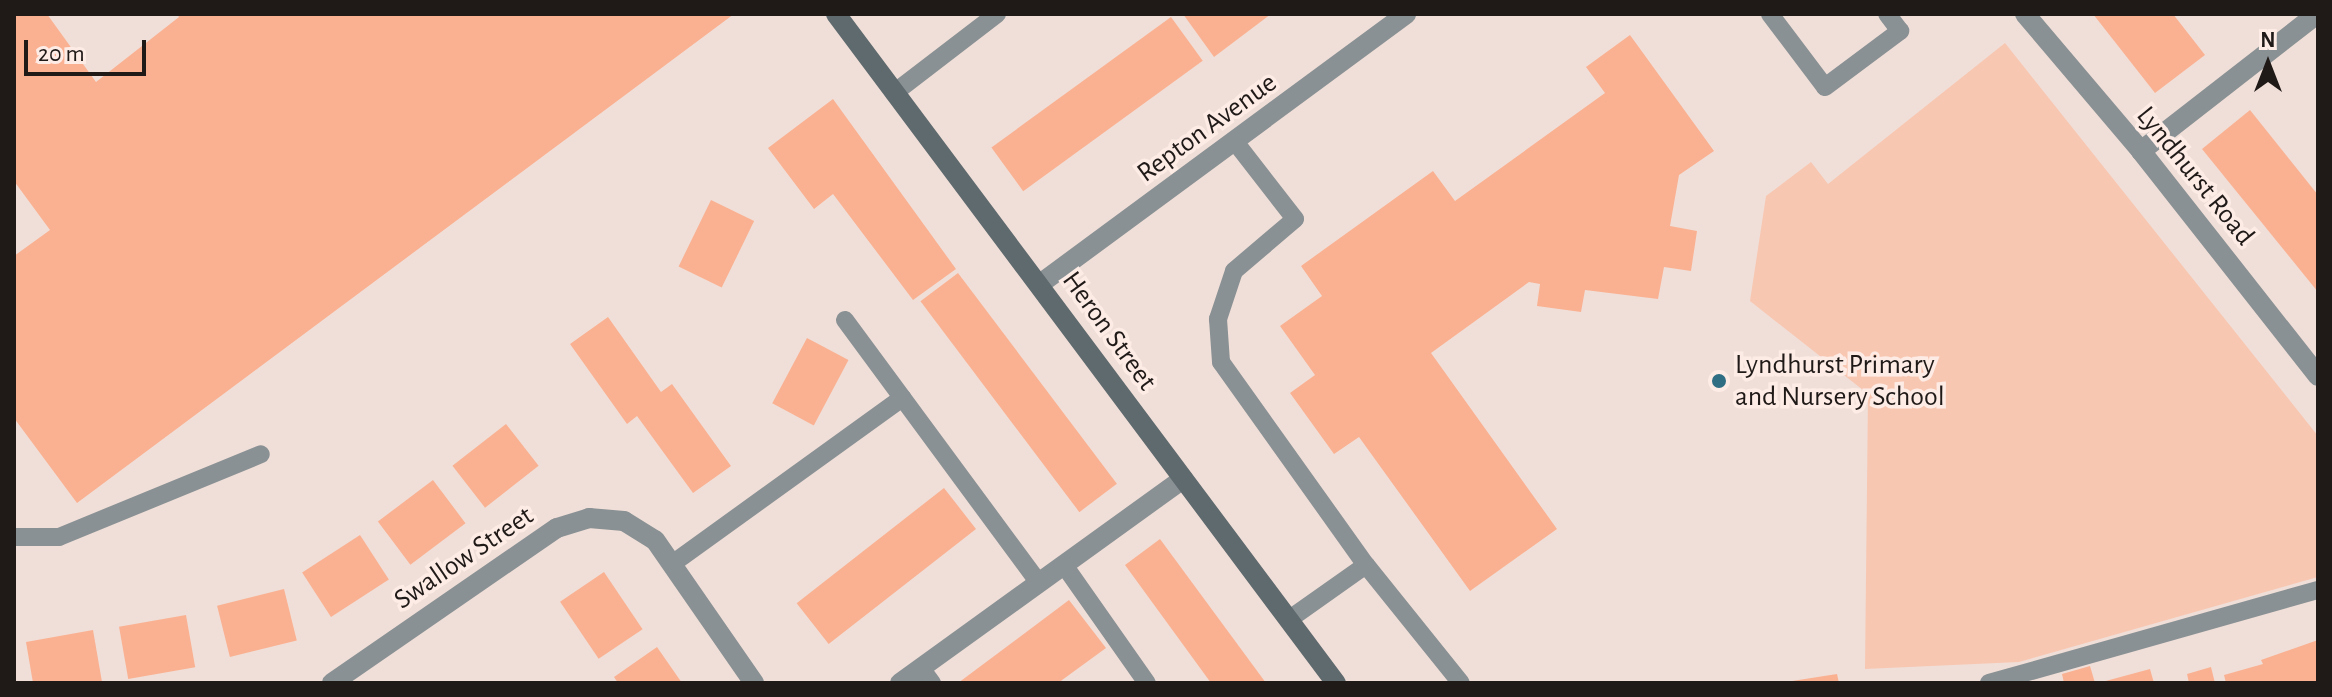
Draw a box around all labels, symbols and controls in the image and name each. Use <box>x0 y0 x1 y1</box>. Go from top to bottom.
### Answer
scale bar <box>28 24 150 74</box>
north arrow <box>2228 24 2308 104</box>
text: N <box>2260 29 2276 51</box>
text: 20 m <box>38 42 85 66</box>
street label: Repton Avenue <box>1131 66 1283 190</box>
street label: Lyndhurst Road <box>2129 100 2261 252</box>
street label: Heron Street <box>1055 265 1163 397</box>
place label: Lyndhurst Primary and Nursery School <box>1735 348 1945 414</box>
marker: Lyndhurst Primary and Nursery School <box>1710 372 1728 390</box>
street label: Swallow Street <box>388 499 540 617</box>

